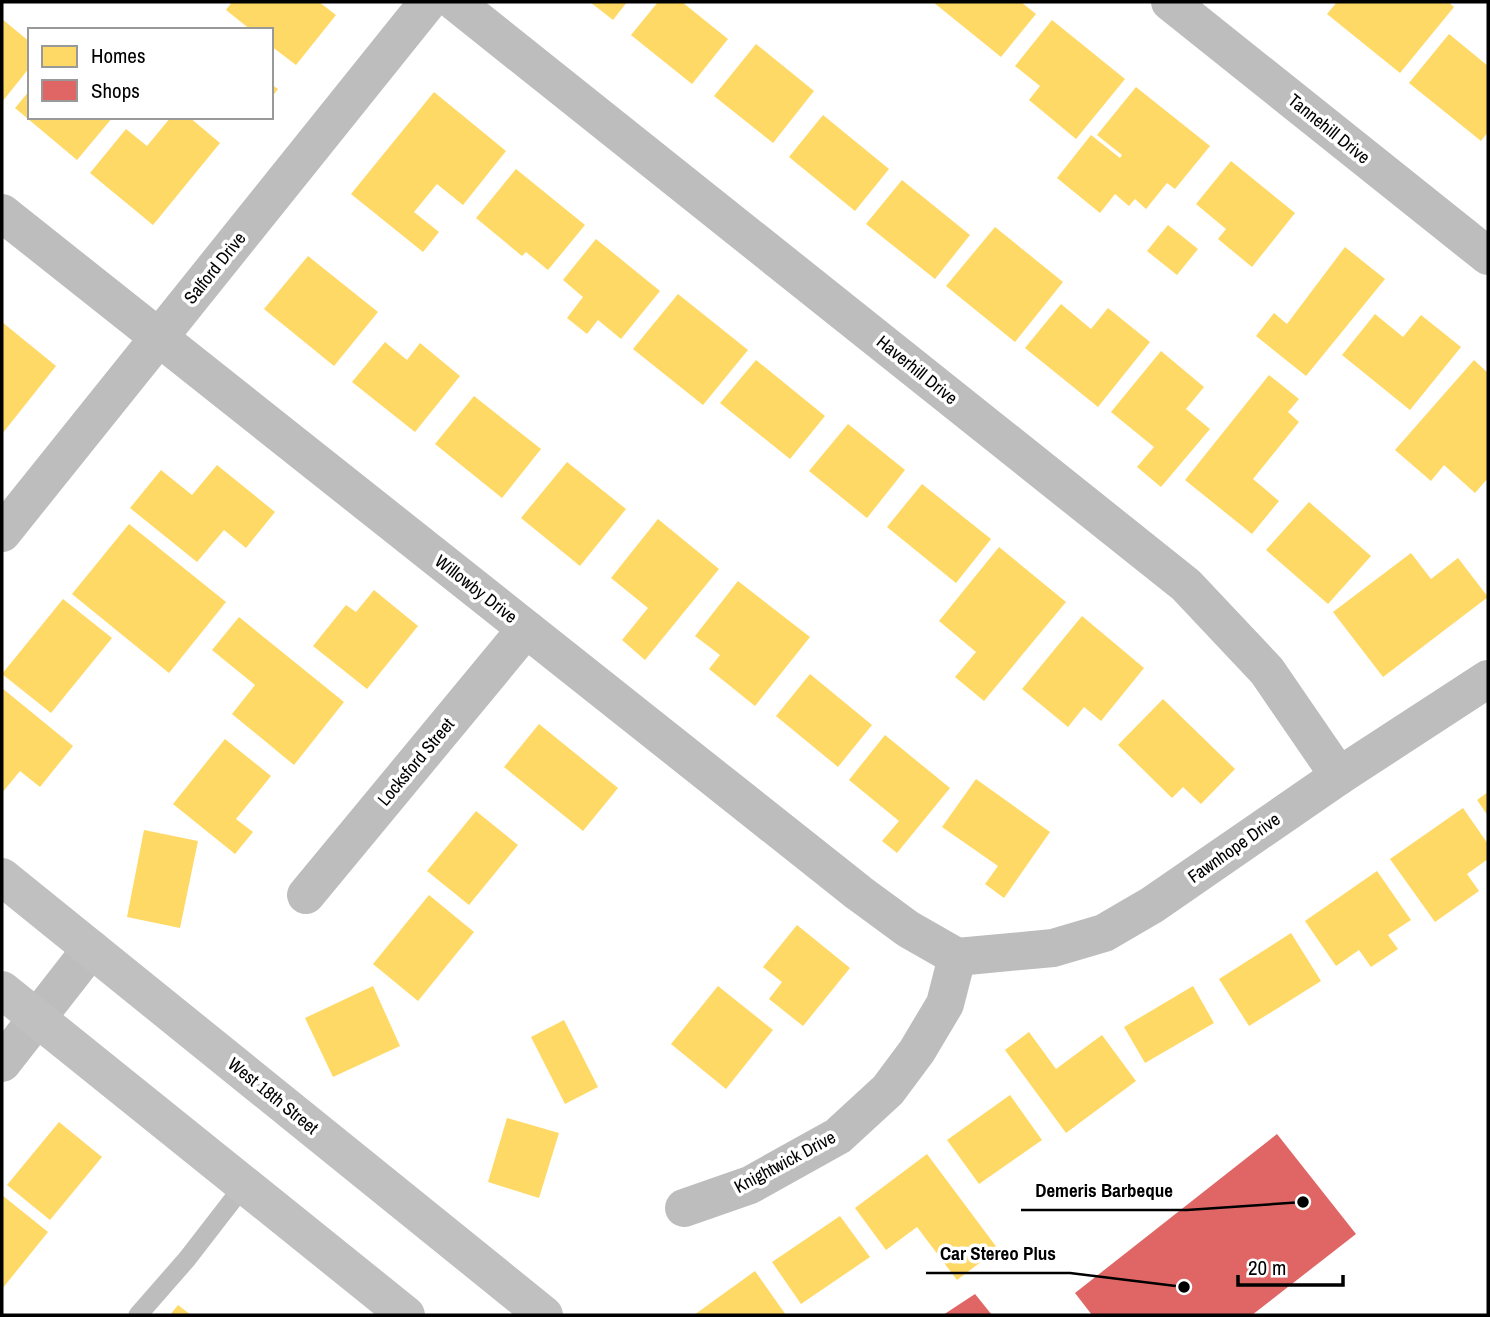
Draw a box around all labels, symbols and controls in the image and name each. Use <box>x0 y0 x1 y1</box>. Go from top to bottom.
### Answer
legend <box>28 28 273 119</box>
text: Homes <box>91 41 146 70</box>
text: Shops <box>91 76 140 105</box>
street label: Tannehill Drive <box>1283 88 1376 169</box>
street label: Salford Drive <box>178 226 251 309</box>
street label: Haverhill Drive <box>872 329 963 410</box>
street label: Willowby Drive <box>430 548 523 629</box>
street label: Locksford Street <box>371 712 460 811</box>
street label: Fawnhope Drive <box>1182 806 1285 889</box>
street label: West 18th Street <box>223 1051 324 1140</box>
street label: Knightwick Drive <box>730 1124 840 1199</box>
callout: Demeris Barbeque <box>1021 1170 1187 1210</box>
text: Demeris Barbeque <box>1035 1177 1173 1203</box>
callout: Car Stereo Plus <box>926 1233 1070 1273</box>
text: Car Stereo Plus <box>940 1240 1056 1266</box>
scale bar <box>1238 1244 1343 1288</box>
text: 20 m <box>1248 1253 1286 1282</box>

